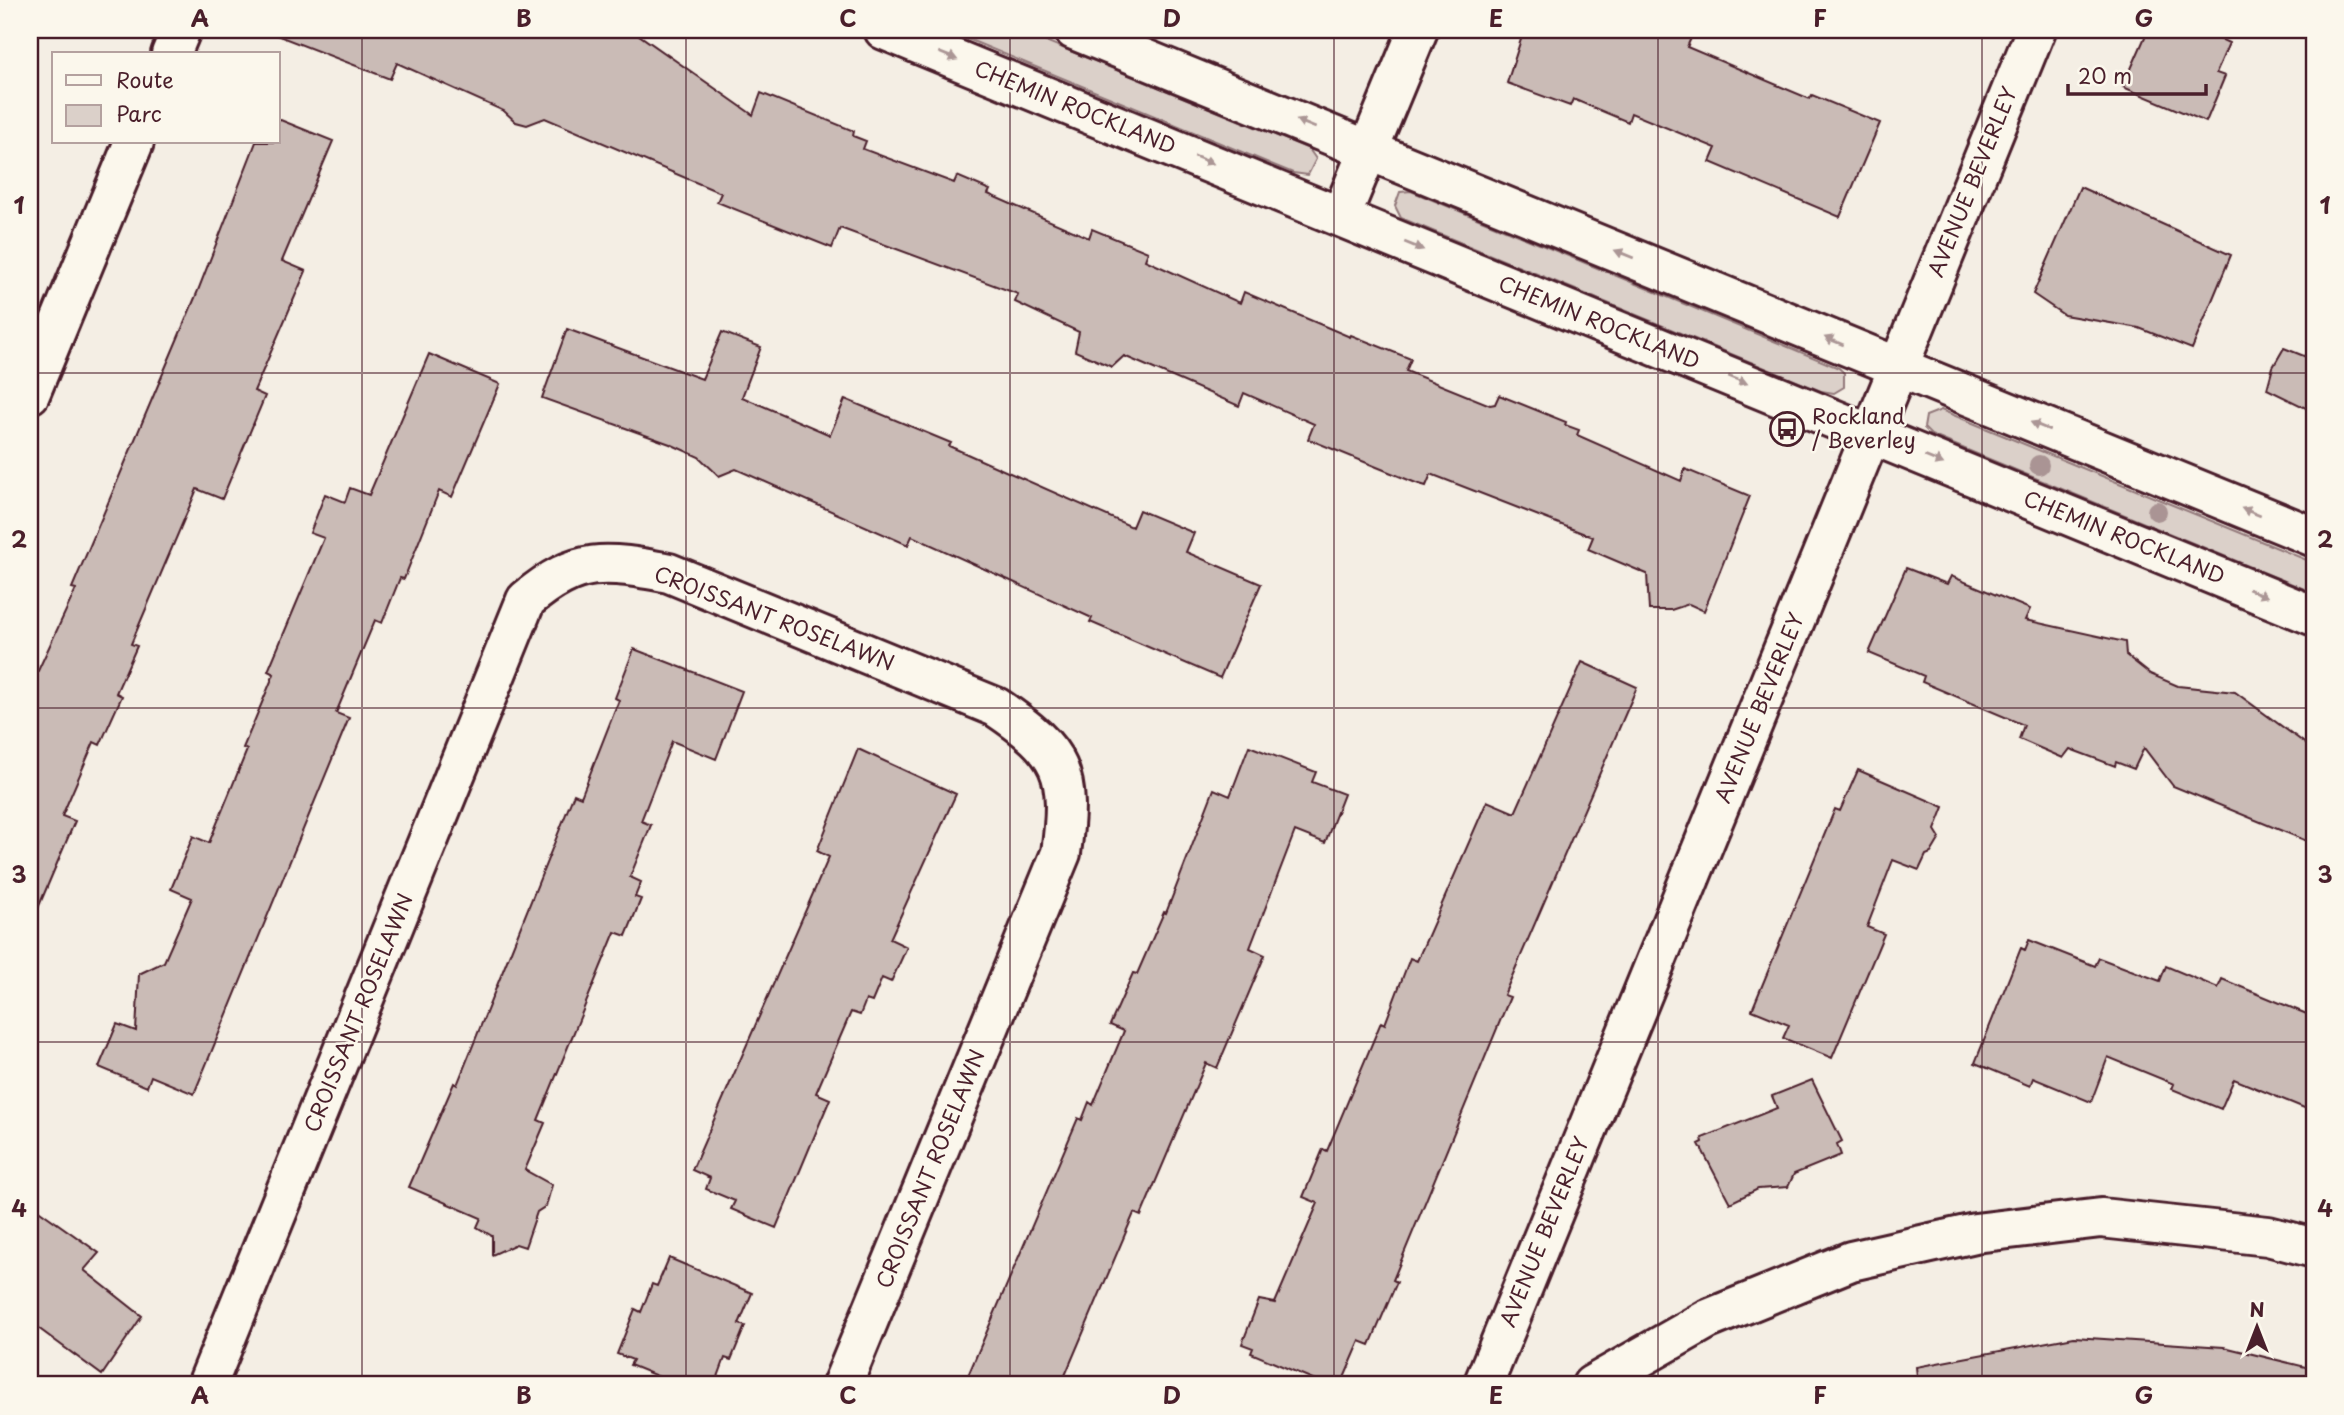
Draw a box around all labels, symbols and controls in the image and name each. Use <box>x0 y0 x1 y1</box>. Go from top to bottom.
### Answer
text: A <box>191 0 209 35</box>
text: B <box>516 0 532 35</box>
text: C <box>839 0 857 35</box>
text: D <box>1163 0 1181 35</box>
text: E <box>1489 0 1503 35</box>
text: F <box>1813 0 1827 35</box>
text: G <box>2135 0 2153 35</box>
one-way arrow <box>937 50 958 61</box>
street label: CHEMIN ROCKLAND <box>970 51 1181 161</box>
legend <box>52 52 280 144</box>
scale bar <box>2068 52 2206 96</box>
text: 20 m <box>2078 59 2132 91</box>
text: Route <box>116 63 174 95</box>
street label: AVENUE BEVERLEY <box>1918 81 2024 281</box>
text: Parc <box>116 97 162 129</box>
one-way arrow <box>1295 118 1316 129</box>
one-way arrow <box>1193 155 1214 166</box>
text: 1 <box>14 187 25 222</box>
text: 1 <box>2320 187 2331 222</box>
one-way arrow <box>1404 240 1424 252</box>
one-way arrow <box>1613 249 1634 260</box>
street label: CHEMIN ROCKLAND <box>1494 266 1705 376</box>
one-way arrow <box>1824 335 1844 347</box>
one-way arrow <box>1727 374 1748 385</box>
place label: Rockland / Beverley <box>1812 399 1916 455</box>
bus stop icon: Rockland / Beverley <box>1768 410 1806 448</box>
one-way arrow <box>2030 420 2051 431</box>
one-way arrow <box>1924 455 1945 466</box>
street label: CHEMIN ROCKLAND <box>2019 481 2230 591</box>
one-way arrow <box>2240 506 2261 517</box>
text: 2 <box>11 521 27 556</box>
text: 2 <box>2317 521 2333 556</box>
street label: CROISSANT ROSELAWN <box>650 556 900 678</box>
one-way arrow <box>2248 587 2268 599</box>
street label: AVENUE BEVERLEY <box>1705 607 1811 807</box>
text: 3 <box>11 856 27 891</box>
text: 3 <box>2317 856 2333 891</box>
street label: CROISSANT ROSELAWN <box>295 888 420 1137</box>
street label: CROISSANT ROSELAWN <box>867 1044 992 1293</box>
street label: AVENUE BEVERLEY <box>1490 1131 1596 1331</box>
text: 4 <box>11 1190 27 1225</box>
text: 4 <box>2317 1190 2333 1225</box>
north arrow <box>2222 1292 2292 1362</box>
text: N <box>2249 1295 2265 1323</box>
text: A <box>191 1377 209 1412</box>
text: B <box>516 1377 532 1412</box>
text: C <box>839 1377 857 1412</box>
text: D <box>1163 1377 1181 1412</box>
text: E <box>1489 1377 1503 1412</box>
text: F <box>1813 1377 1827 1412</box>
text: G <box>2135 1377 2153 1412</box>

